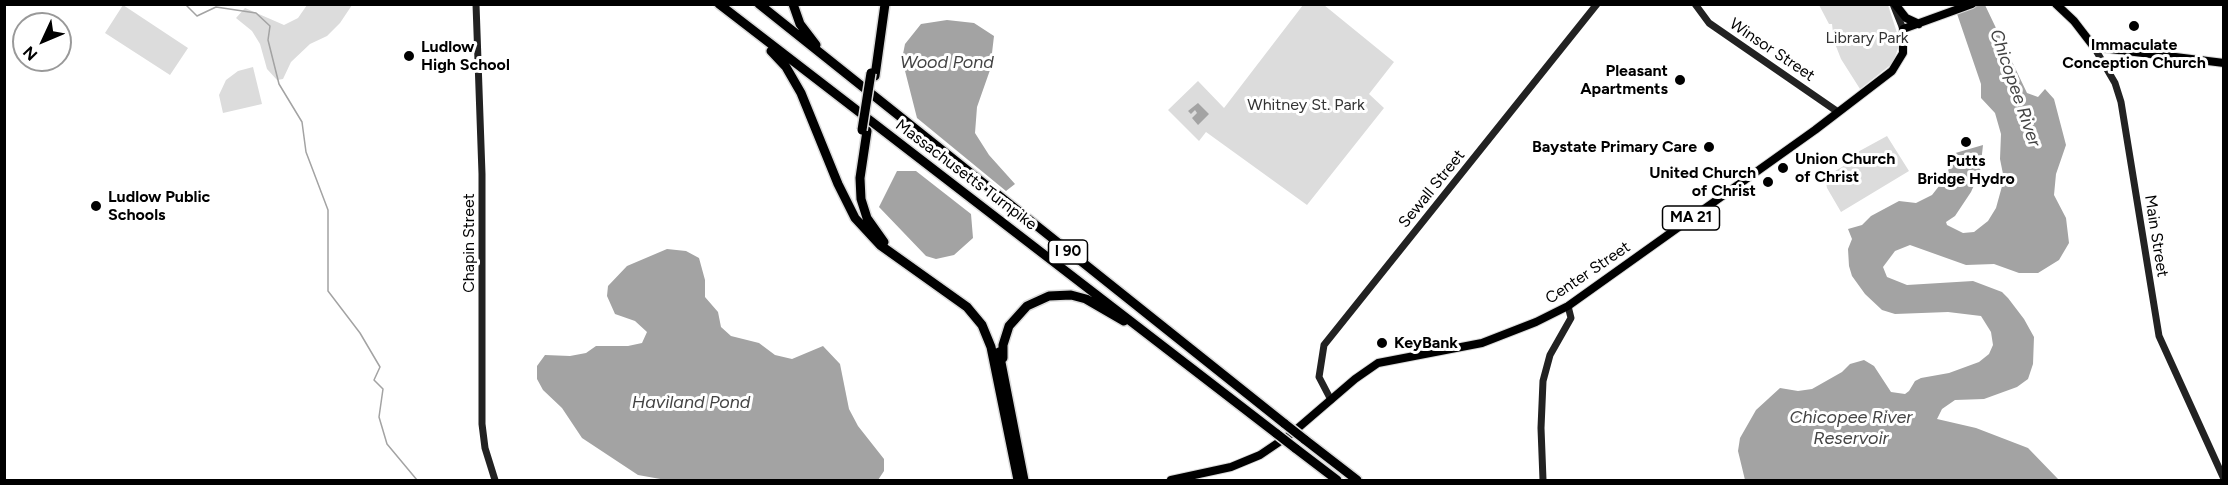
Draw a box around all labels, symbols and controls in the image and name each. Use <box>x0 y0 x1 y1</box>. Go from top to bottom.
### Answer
north arrow <box>12 12 72 72</box>
street label: Winsor Street <box>1726 14 1818 86</box>
marker: Immaculate Conception Church <box>2127 19 2141 33</box>
water label: Chicopee River <box>1985 26 2045 150</box>
park label: Library Park <box>1825 28 1909 48</box>
place label: Immaculate Conception Church <box>2062 35 2206 73</box>
place label: Ludlow High School <box>421 37 510 75</box>
text: N <box>19 42 41 65</box>
marker: Ludlow High School <box>402 49 416 63</box>
water label: Wood Pond <box>900 52 994 74</box>
place label: Pleasant Apartments <box>1580 61 1668 99</box>
marker: Pleasant Apartments <box>1673 73 1687 87</box>
park label: Whitney St. Park <box>1247 95 1365 115</box>
street label: Massachusetts Turnpike <box>892 116 1040 234</box>
marker: Putts Bridge Hydro <box>1959 135 1973 149</box>
place label: Baystate Primary Care <box>1532 137 1697 157</box>
marker: Baystate Primary Care <box>1702 140 1716 154</box>
street label: Sewall Street <box>1395 146 1469 232</box>
place label: Union Church of Christ <box>1795 149 1895 187</box>
place label: Putts Bridge Hydro <box>1917 151 2015 189</box>
marker: Union Church of Christ <box>1776 161 1790 175</box>
place label: United Church of Christ <box>1649 163 1756 201</box>
marker: United Church of Christ <box>1761 175 1775 189</box>
place label: Ludlow Public Schools <box>108 187 210 225</box>
street label: Chapin Street <box>459 193 479 293</box>
street label: Main Street <box>2140 193 2172 279</box>
marker: Ludlow Public Schools <box>89 199 103 213</box>
road number: MA 21 <box>1662 206 1720 230</box>
street label: Center Street <box>1542 238 1634 308</box>
road number: I 90 <box>1048 240 1088 264</box>
place label: KeyBank <box>1394 333 1458 353</box>
marker: KeyBank <box>1375 336 1389 350</box>
water label: Haviland Pond <box>632 392 750 414</box>
water label: Chicopee River Reservoir <box>1790 407 1912 450</box>

